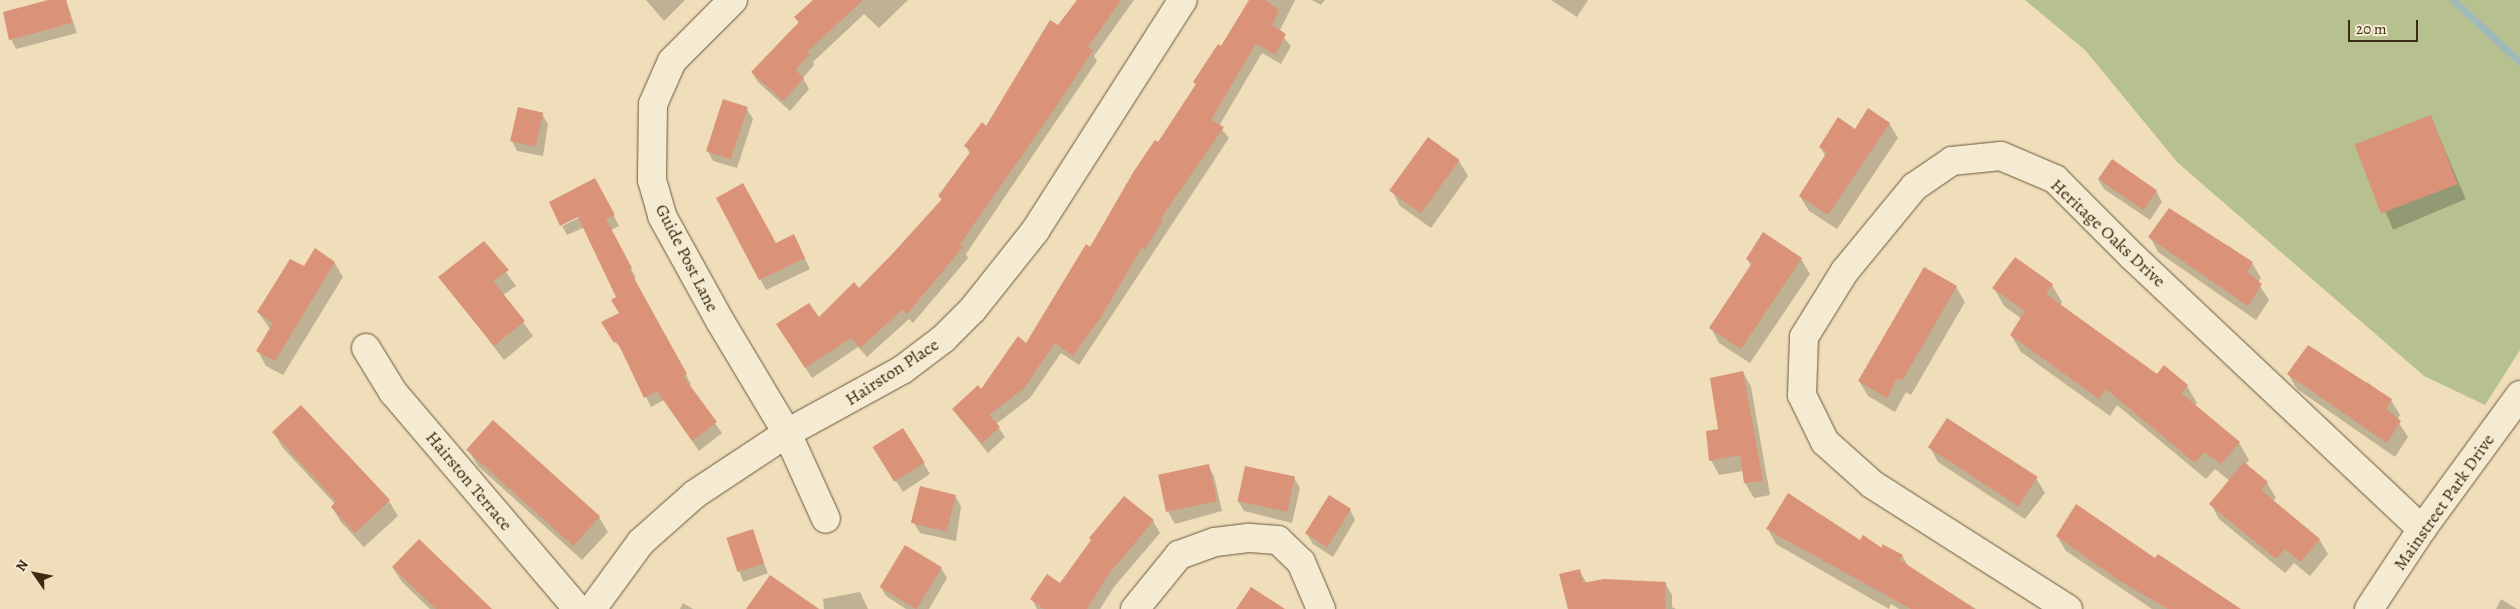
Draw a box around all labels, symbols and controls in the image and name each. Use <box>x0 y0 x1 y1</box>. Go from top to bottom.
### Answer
scale bar <box>2350 10 2420 42</box>
text: 20 m <box>2356 19 2387 39</box>
street label: Heritage Oaks Drive <box>2046 174 2170 292</box>
street label: Guide Post Lane <box>651 201 723 315</box>
street label: Hairston Place <box>841 334 943 410</box>
street label: Hairston Terrace <box>421 427 517 535</box>
street label: Mainstreet Park Drive <box>2389 430 2499 574</box>
north arrow <box>10 549 60 599</box>
text: N <box>11 556 33 575</box>

